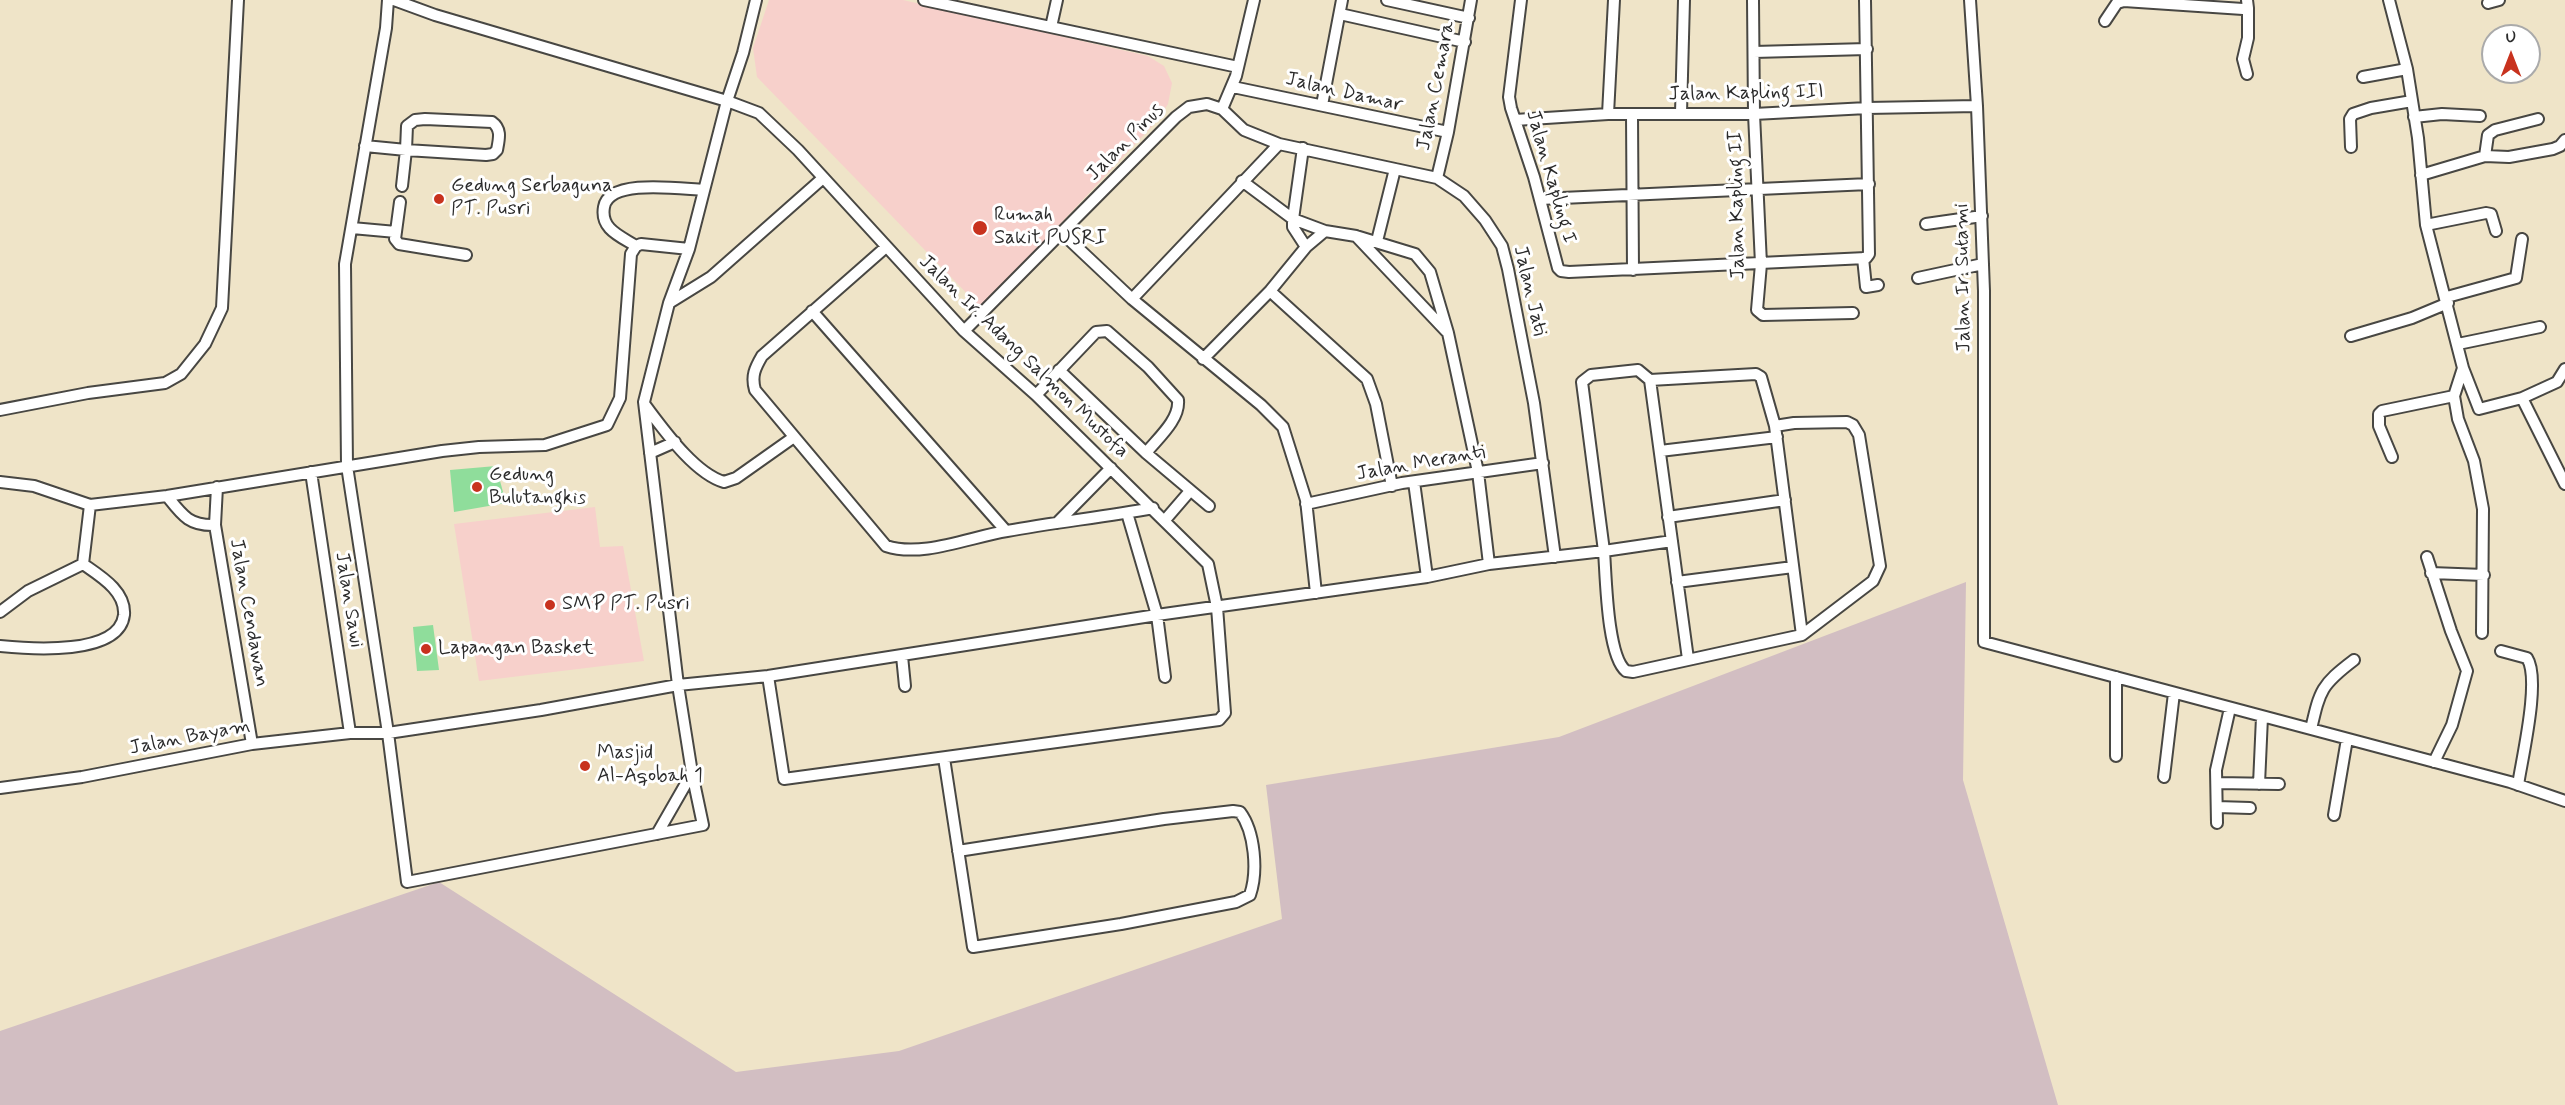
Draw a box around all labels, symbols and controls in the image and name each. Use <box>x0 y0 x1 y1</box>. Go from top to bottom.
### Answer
street label: Jalan Cemara <box>1413 19 1461 153</box>
north arrow <box>2481 24 2541 84</box>
text: U <box>2506 27 2516 48</box>
street label: Jalan Damar <box>1283 68 1405 118</box>
street label: Jalan Kapling III <box>1668 81 1824 107</box>
street label: Jalan Pinus <box>1082 99 1170 187</box>
street label: Jalan Kapling I <box>1519 107 1581 247</box>
street label: Jalan Kapling II <box>1725 130 1751 280</box>
place label: Gedung Serbaguna PT. Pusri <box>451 175 613 222</box>
marker: Gedung Serbaguna PT. Pusri <box>432 192 446 206</box>
street label: Jalan Ir. Sutami <box>1951 203 1977 353</box>
place label: Rumah Sakit PUSRI <box>994 204 1107 251</box>
marker: Rumah Sakit PUSRI <box>971 219 989 237</box>
street label: Jalan Jati <box>1507 244 1551 338</box>
street label: Jalan Ir. Adang Salmon Mustofa <box>913 250 1133 464</box>
street label: Jalan Meranti <box>1355 441 1487 487</box>
place label: Gedung Bulutangkis <box>489 464 586 511</box>
marker: Gedung Bulutangkis <box>470 480 484 494</box>
street label: Jalan Cendawan <box>223 537 273 689</box>
street label: Jalan Sawi <box>329 550 367 650</box>
place label: SMP PT. Pusri <box>562 593 690 617</box>
marker: SMP PT. Pusri <box>543 598 557 612</box>
place label: Lapangan Basket <box>438 637 594 661</box>
marker: Lapangan Basket <box>419 642 433 656</box>
street label: Jalan Bayam <box>128 715 252 761</box>
place label: Masjid Al-Aqobah 1 <box>597 742 703 789</box>
marker: Masjid Al-Aqobah 1 <box>578 759 592 773</box>

